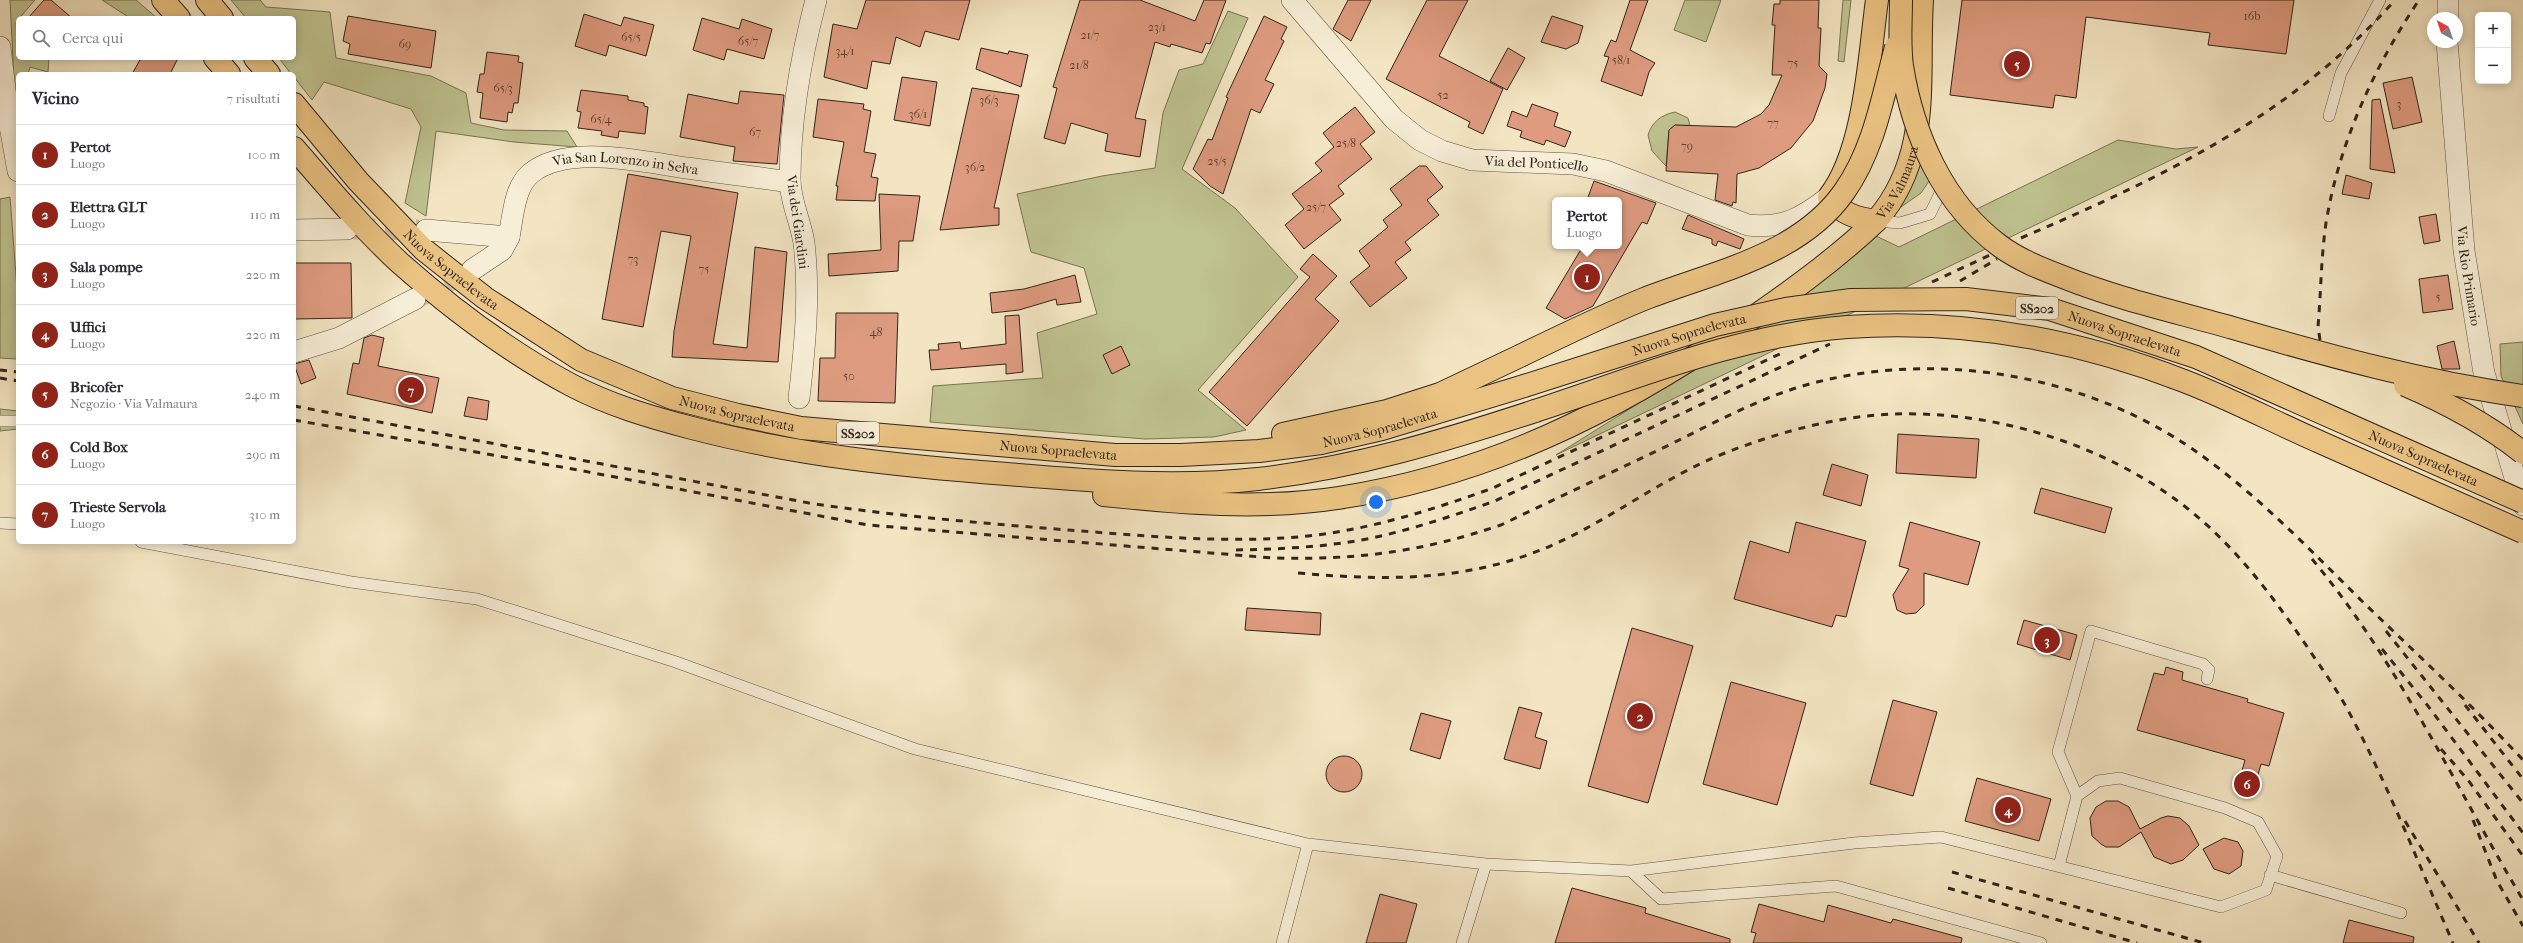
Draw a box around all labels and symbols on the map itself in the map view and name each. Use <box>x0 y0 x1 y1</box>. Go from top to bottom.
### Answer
house number: 16b <box>2243 9 2261 23</box>
north arrow <box>2427 12 2463 48</box>
house number: 23/1 <box>1148 20 1166 34</box>
house number: 21/7 <box>1080 28 1100 42</box>
house number: 65/5 <box>621 30 641 44</box>
house number: 65/7 <box>738 34 758 48</box>
house number: 69 <box>399 37 411 51</box>
house number: 34/1 <box>835 44 855 58</box>
pin: 5 <box>2004 49 2030 79</box>
house number: 58/1 <box>1612 53 1630 67</box>
house number: 75 <box>1788 56 1798 70</box>
house number: 21/8 <box>1069 58 1089 72</box>
house number: 65/3 <box>493 81 513 95</box>
house number: 52 <box>1437 88 1449 102</box>
house number: 36/3 <box>979 93 999 107</box>
house number: 3 <box>2397 97 2402 111</box>
house number: 36/1 <box>909 107 927 121</box>
house number: 65/4 <box>590 112 613 126</box>
house number: 77 <box>1767 116 1779 130</box>
house number: 67 <box>749 125 761 139</box>
house number: 25/8 <box>1336 136 1356 150</box>
house number: 79 <box>1681 139 1693 153</box>
street label: Via Valmaura <box>1872 144 1922 224</box>
street label: Via San Lorenzo in Selva <box>550 149 700 179</box>
street label: Via del Ponticello <box>1483 152 1590 176</box>
house number: 25/5 <box>1207 154 1227 168</box>
house number: 36/2 <box>965 160 985 174</box>
street label: Via dei Giardini <box>782 173 813 270</box>
house number: 25/7 <box>1306 200 1326 214</box>
street label: Via Rio Primario <box>2453 224 2484 327</box>
street label: Nuova Sopraelevata <box>400 226 502 314</box>
house number: 73 <box>628 252 638 266</box>
house number: 75 <box>699 262 709 276</box>
pin: 1 <box>1574 262 1600 292</box>
house number: 5 <box>2435 290 2441 304</box>
road number: SS202 <box>2016 297 2058 319</box>
street label: Nuova Sopraelevata <box>2066 307 2184 361</box>
street label: Nuova Sopraelevata <box>1630 310 1748 360</box>
house number: 48 <box>869 325 883 339</box>
house number: 50 <box>843 369 855 383</box>
pin: 7 <box>398 375 424 405</box>
street label: Nuova Sopraelevata <box>677 392 797 436</box>
street label: Nuova Sopraelevata <box>1321 405 1440 451</box>
road number: SS202 <box>837 422 879 444</box>
street label: Nuova Sopraelevata <box>2366 427 2481 490</box>
street label: Nuova Sopraelevata <box>999 437 1118 464</box>
your location <box>1366 492 1386 512</box>
pin: 3 <box>2034 625 2060 655</box>
pin: 2 <box>1627 701 1653 731</box>
pin: 6 <box>2234 769 2260 799</box>
pin: 4 <box>1995 795 2021 825</box>

